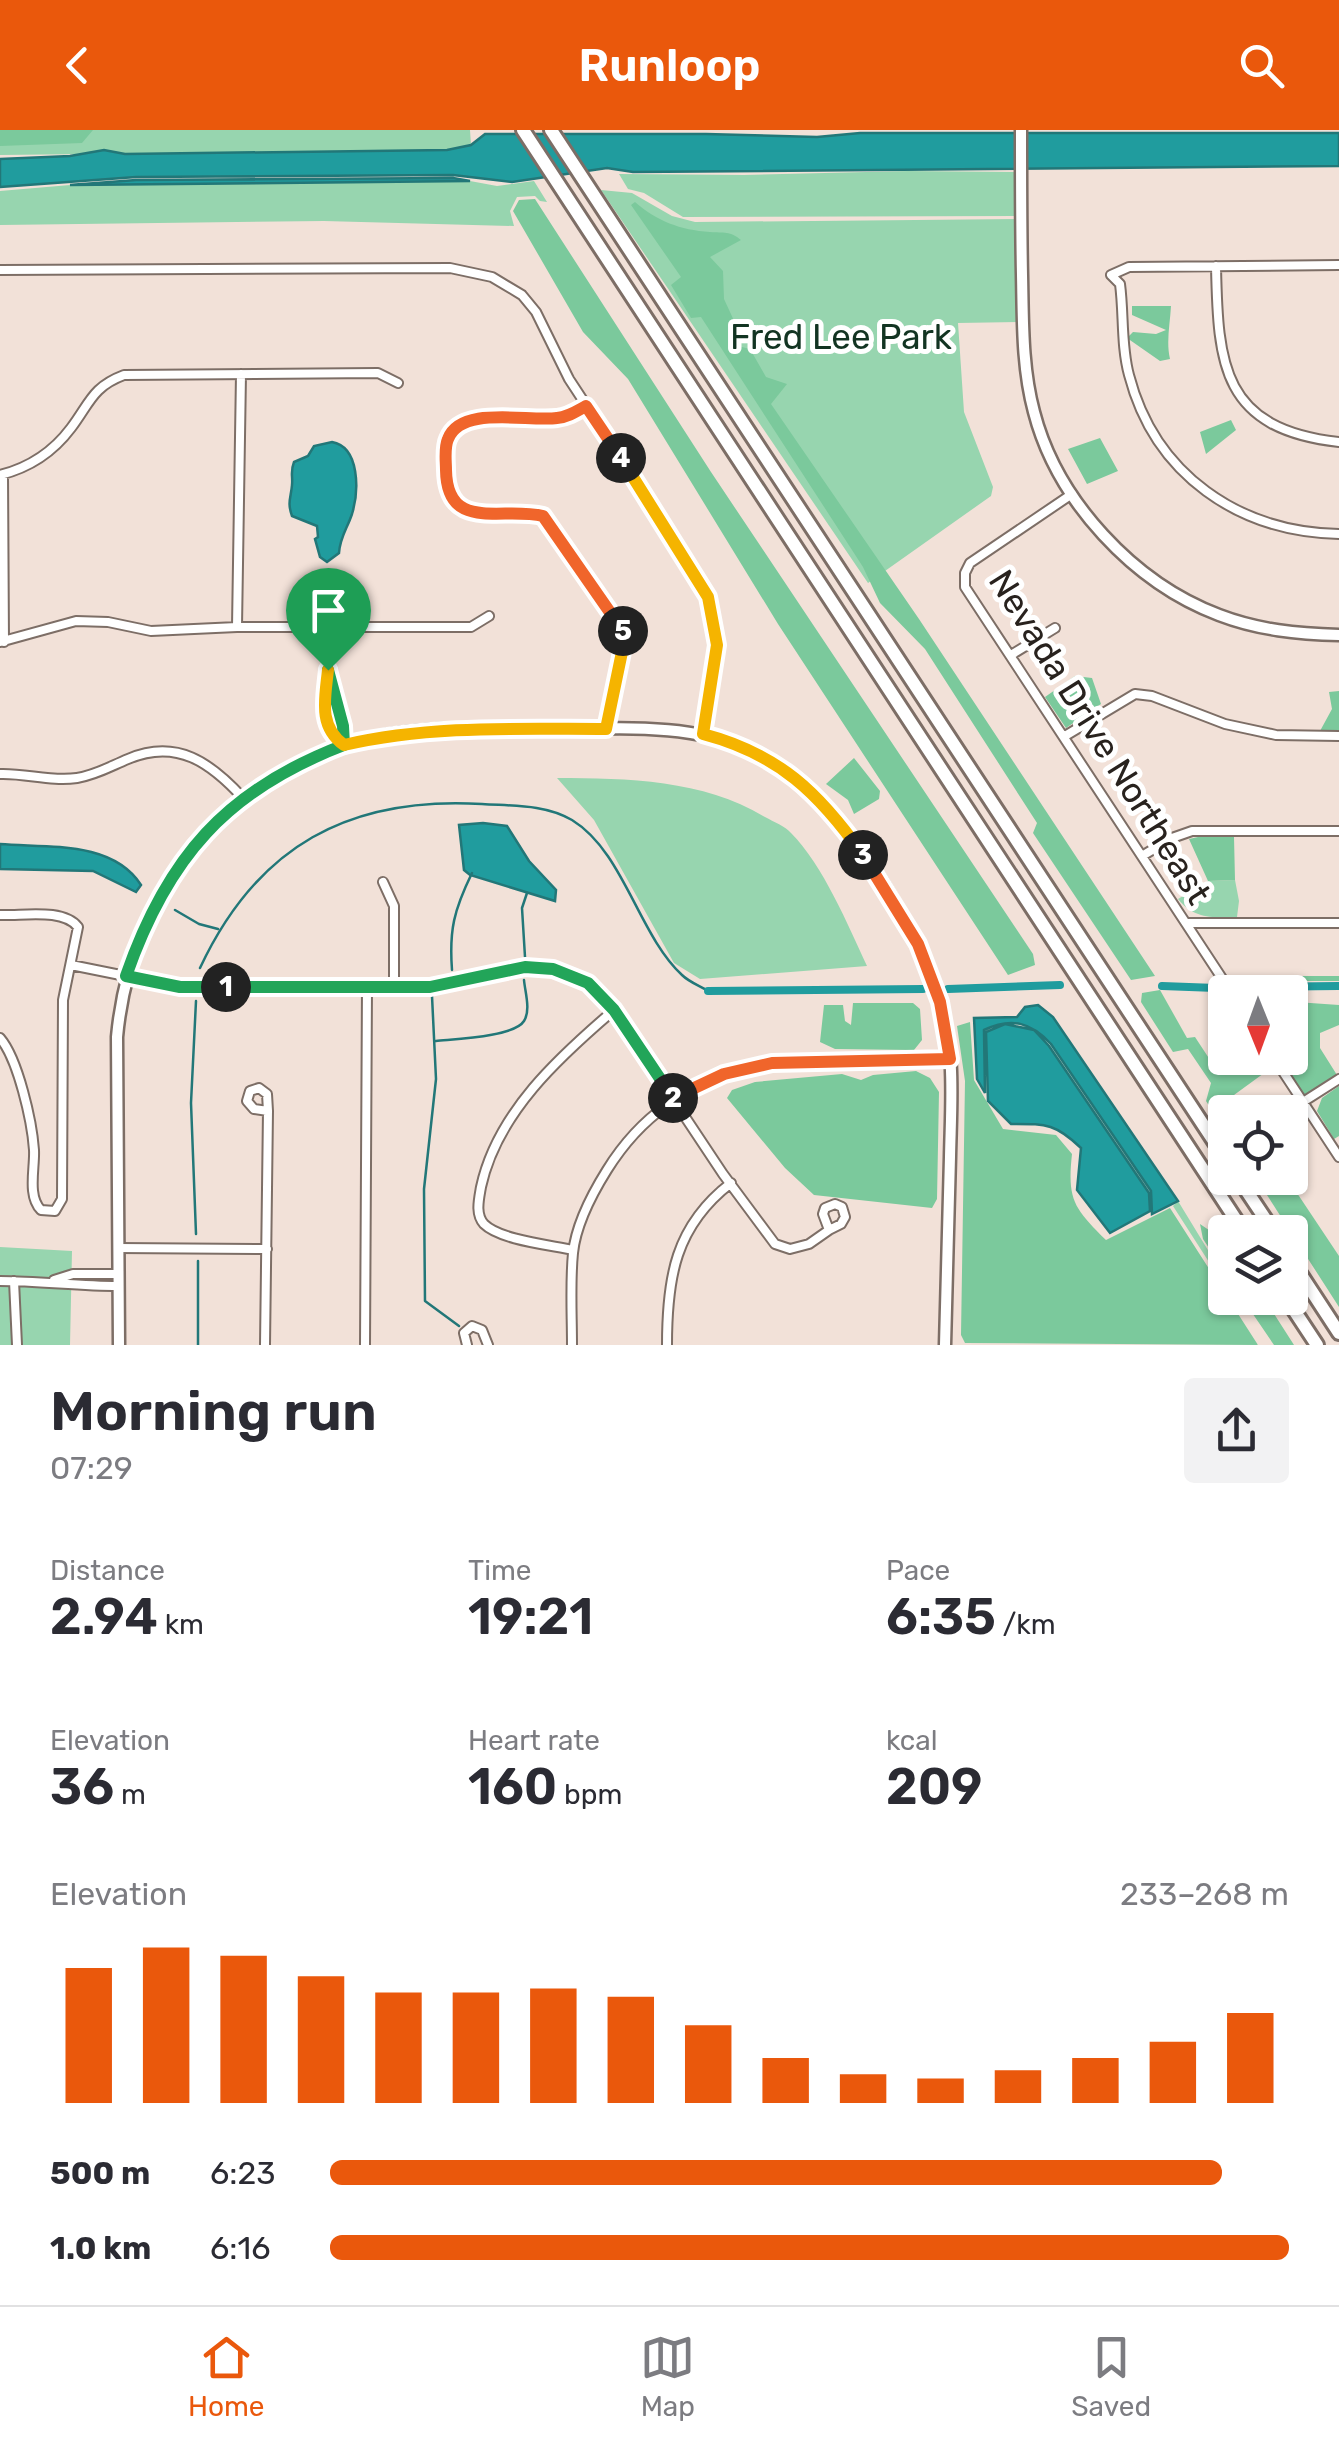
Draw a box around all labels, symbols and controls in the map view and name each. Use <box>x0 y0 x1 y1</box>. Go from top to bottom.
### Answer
icon: back <box>50 38 105 93</box>
icon: search <box>1234 38 1289 93</box>
text: Runloop <box>578 39 761 92</box>
park label: Fred Lee Park <box>730 316 952 358</box>
pin: 4 <box>596 433 646 483</box>
text: 4 <box>611 441 631 474</box>
street label: Nevada Drive Northeast <box>980 562 1220 912</box>
pin <box>286 568 371 671</box>
icon: arrive <box>301 583 356 638</box>
pin: 5 <box>598 606 648 656</box>
text: 5 <box>614 614 632 647</box>
pin: 3 <box>838 830 888 880</box>
text: 3 <box>854 838 872 871</box>
pin: 1 <box>201 962 251 1012</box>
text: 1 <box>219 970 233 1003</box>
north arrow <box>1208 975 1308 1075</box>
map controls <box>1208 975 1308 1315</box>
pin: 2 <box>648 1073 698 1123</box>
text: 2 <box>664 1081 682 1114</box>
button: locate <box>1208 1095 1308 1195</box>
button: layers <box>1208 1215 1308 1315</box>
button: share <box>1184 1378 1289 1483</box>
text: Morning run <box>50 1379 377 1444</box>
text: 07:29 <box>50 1449 133 1487</box>
text: Distance <box>50 1554 165 1587</box>
text: Time <box>468 1554 531 1587</box>
text: Pace <box>886 1554 950 1587</box>
text: 2.94 <box>50 1587 158 1647</box>
text: 19:21 <box>468 1587 593 1647</box>
text: 6:35 <box>886 1587 996 1647</box>
text: km <box>158 1608 204 1641</box>
text: /km <box>996 1608 1056 1641</box>
text: Elevation <box>50 1724 170 1757</box>
text: Heart rate <box>468 1724 600 1757</box>
text: kcal <box>886 1724 937 1757</box>
text: 36 <box>50 1757 114 1817</box>
text: 160 <box>468 1757 557 1817</box>
text: 209 <box>886 1757 983 1817</box>
text: m <box>114 1778 146 1811</box>
text: bpm <box>557 1778 622 1811</box>
text: Elevation <box>50 1875 187 1913</box>
text: 233–268 m <box>1120 1875 1289 1913</box>
text: 500 m <box>50 2154 150 2192</box>
text: 6:23 <box>210 2154 276 2192</box>
text: 1.0 km <box>50 2229 151 2267</box>
text: 6:16 <box>210 2229 270 2267</box>
tab: Home <box>188 2330 265 2423</box>
tab: Map <box>640 2330 695 2423</box>
tab: Saved <box>1071 2330 1151 2423</box>

